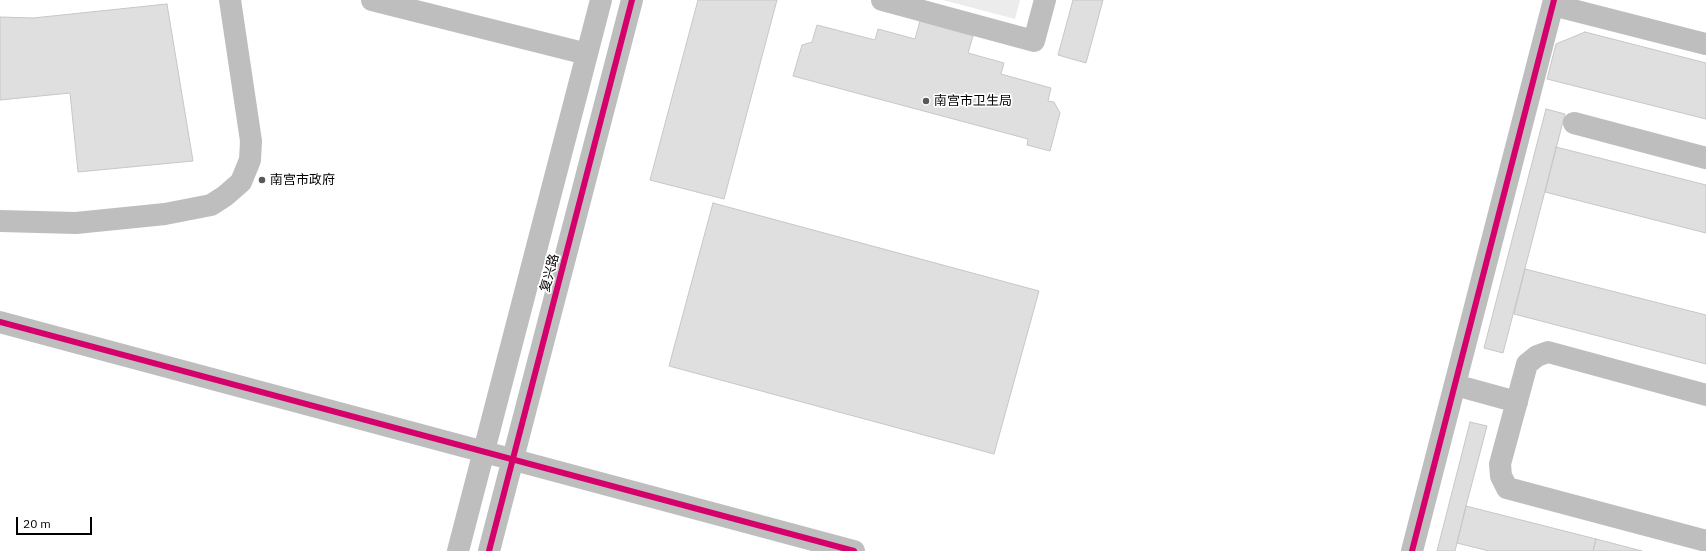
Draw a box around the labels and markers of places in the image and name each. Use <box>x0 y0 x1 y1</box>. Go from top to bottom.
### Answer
place label: 南宫市卫生局 <box>934 93 1012 109</box>
marker: 南宫市卫生局 <box>921 96 931 106</box>
place label: 南宫市政府 <box>270 172 335 188</box>
marker: 南宫市政府 <box>257 175 267 185</box>

